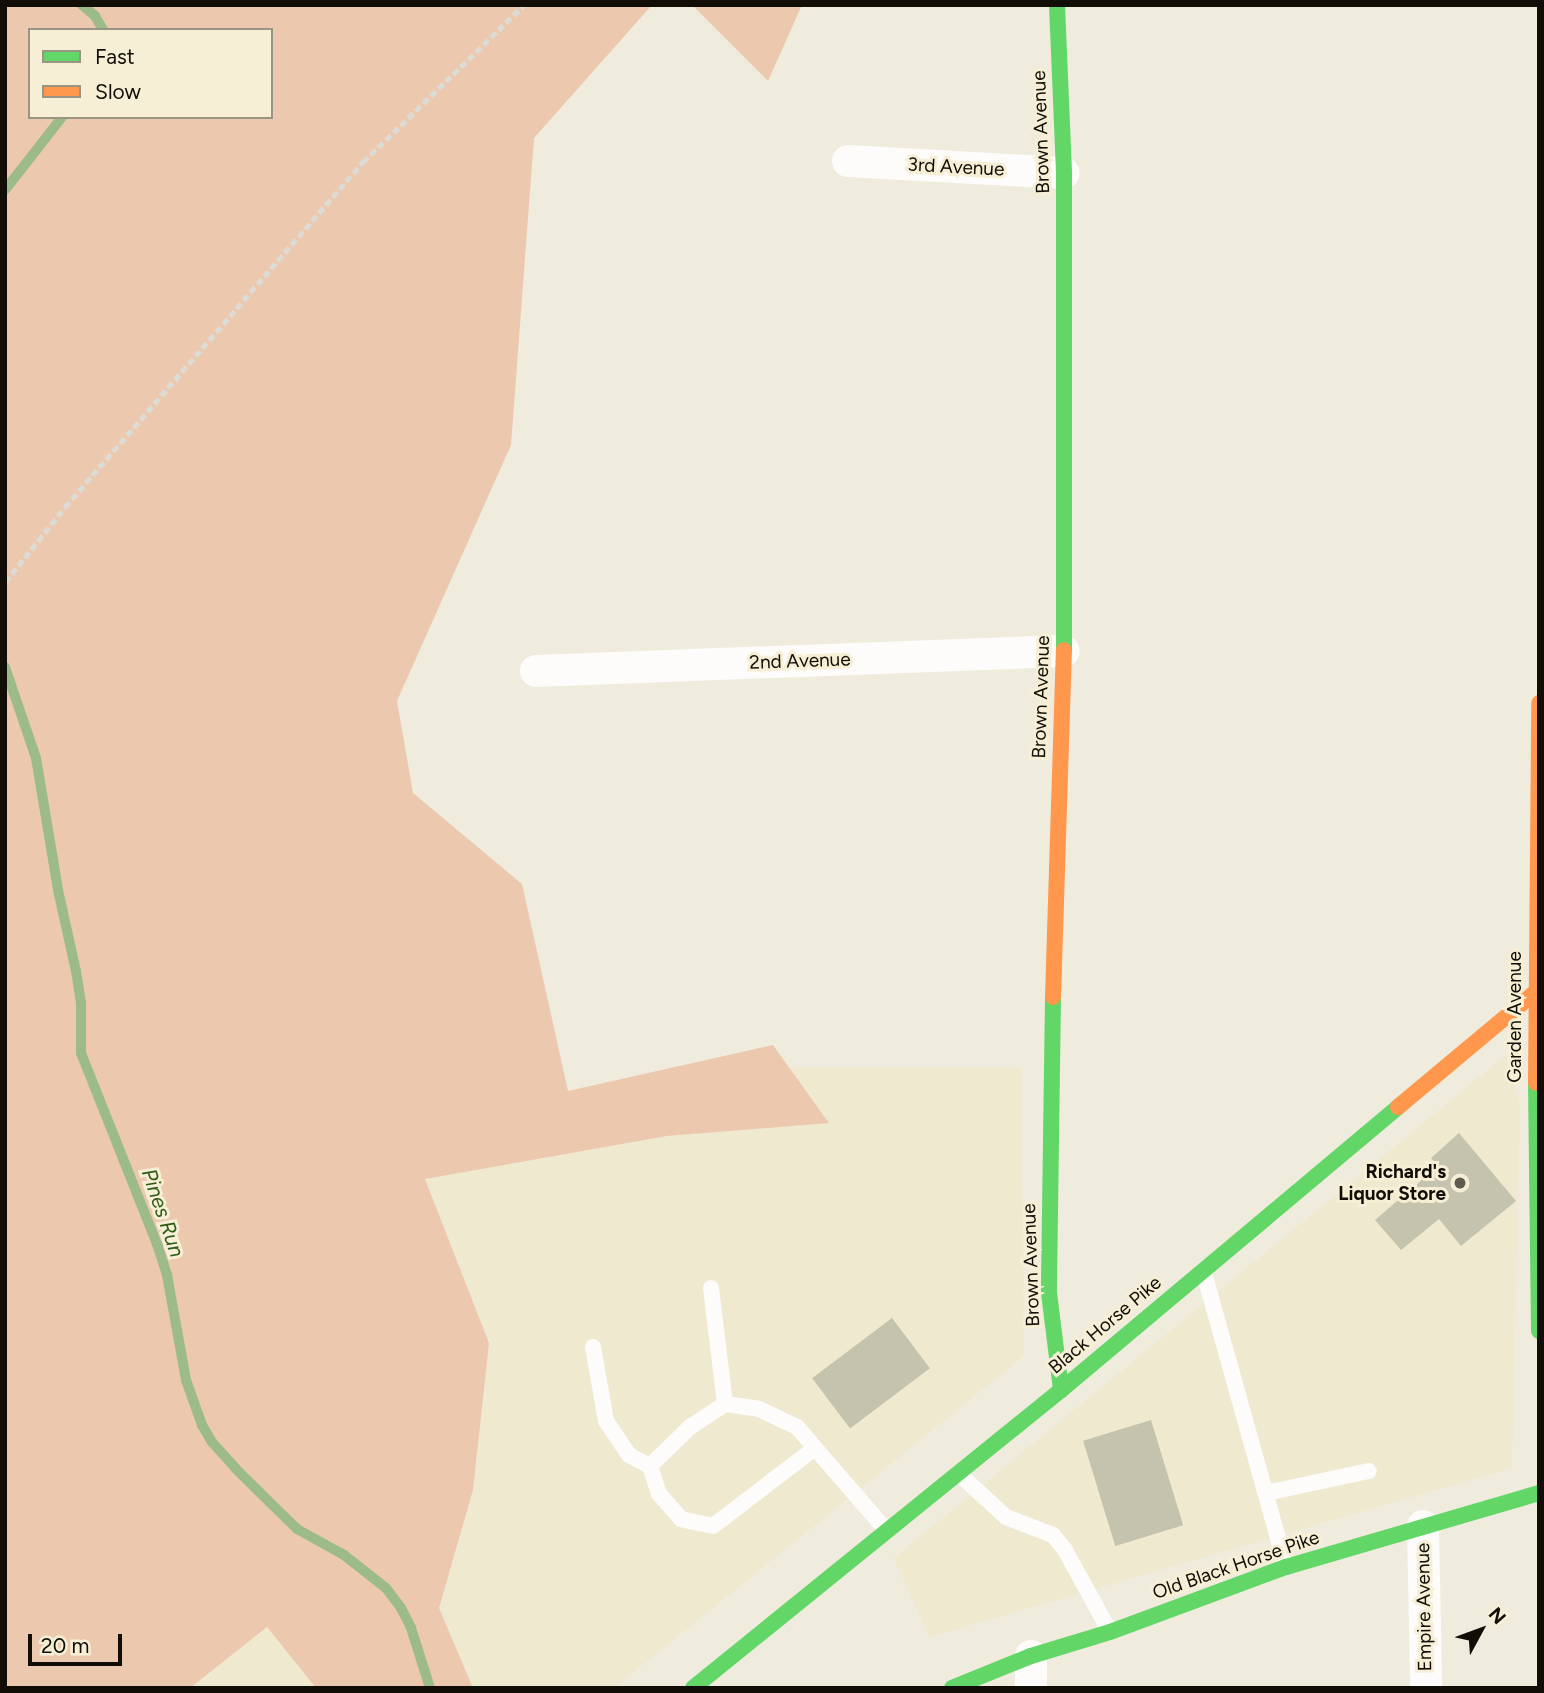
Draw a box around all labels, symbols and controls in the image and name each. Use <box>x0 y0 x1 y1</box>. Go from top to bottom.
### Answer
legend <box>28 28 273 119</box>
text: Fast <box>95 44 135 69</box>
street label: Brown Avenue <box>1027 70 1055 194</box>
text: Slow <box>95 79 141 104</box>
street label: 3rd Avenue <box>907 153 1005 181</box>
street label: Brown Avenue <box>1027 635 1055 759</box>
street label: 2nd Avenue <box>749 648 851 674</box>
street label: Garden Avenue <box>1504 951 1526 1083</box>
place label: Richard's Liquor Store <box>1338 1161 1446 1205</box>
water label: Pines Run <box>136 1165 190 1261</box>
marker: Richard's Liquor Store <box>1452 1175 1468 1191</box>
street label: Brown Avenue <box>1017 1203 1045 1327</box>
street label: Black Horse Pike <box>1044 1271 1166 1379</box>
street label: Old Black Horse Pike <box>1150 1526 1322 1604</box>
street label: Empire Avenue <box>1411 1542 1437 1672</box>
north arrow <box>1446 1595 1516 1665</box>
text: N <box>1484 1603 1511 1629</box>
scale bar <box>32 1620 126 1664</box>
text: 20 m <box>41 1633 89 1658</box>

